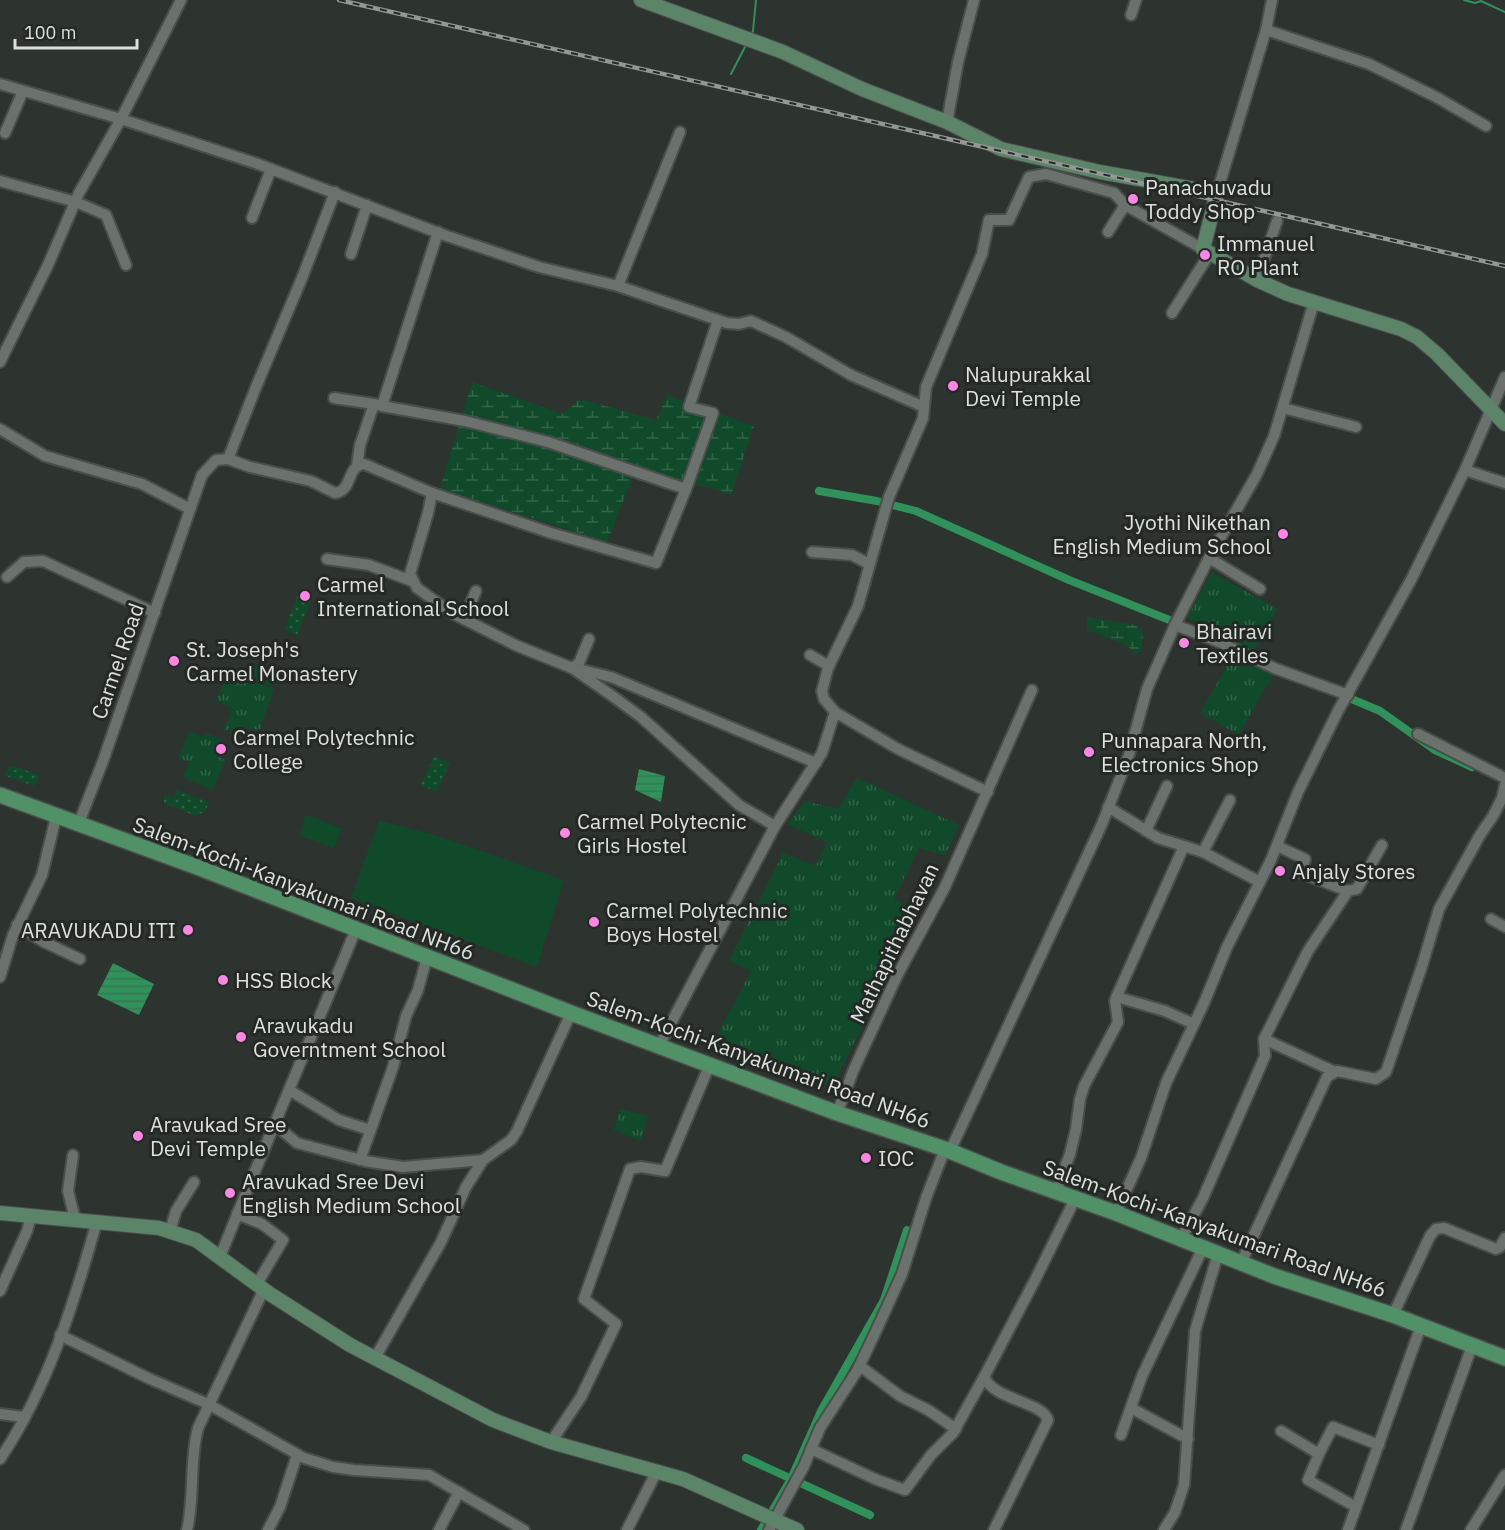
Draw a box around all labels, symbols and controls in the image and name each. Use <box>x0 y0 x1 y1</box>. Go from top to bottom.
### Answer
scale bar <box>15 12 136 50</box>
text: 100 m <box>24 21 76 44</box>
place label: Panachuvadu Toddy Shop <box>1145 173 1272 225</box>
marker: Panachuvadu Toddy Shop <box>1126 192 1140 206</box>
place label: Immanuel RO Plant <box>1217 229 1315 281</box>
marker: Immanuel RO Plant <box>1198 248 1212 262</box>
place label: Nalupurakkal Devi Temple <box>965 360 1091 412</box>
marker: Nalupurakkal Devi Temple <box>946 379 960 393</box>
place label: Jyothi Nikethan English Medium School <box>1053 508 1271 560</box>
marker: Jyothi Nikethan English Medium School <box>1276 527 1290 541</box>
place label: Carmel International School <box>317 570 509 622</box>
marker: Carmel International School <box>298 589 312 603</box>
street label: Carmel Road <box>84 599 150 723</box>
place label: Bhairavi Textiles <box>1196 617 1272 669</box>
place label: St. Joseph's Carmel Monastery <box>186 635 358 687</box>
marker: Bhairavi Textiles <box>1177 636 1191 650</box>
marker: St. Joseph's Carmel Monastery <box>167 654 181 668</box>
place label: Carmel Polytechnic College <box>233 723 415 775</box>
place label: Punnapara North, Electronics Shop <box>1101 726 1267 778</box>
marker: Carmel Polytechnic College <box>214 742 228 756</box>
marker: Punnapara North, Electronics Shop <box>1082 745 1096 759</box>
place label: Carmel Polytecnic Girls Hostel <box>577 807 747 859</box>
street label: Salem-Kochi-Kanyakumari Road NH66 <box>129 810 479 966</box>
marker: Carmel Polytecnic Girls Hostel <box>558 826 572 840</box>
place label: Anjaly Stores <box>1292 857 1415 885</box>
street label: Mathapithabhavan <box>843 858 945 1028</box>
marker: Anjaly Stores <box>1273 864 1287 878</box>
place label: Carmel Polytechnic Boys Hostel <box>606 896 788 948</box>
marker: Carmel Polytechnic Boys Hostel <box>587 915 601 929</box>
place label: ARAVUKADU ITI <box>21 916 176 944</box>
marker: ARAVUKADU ITI <box>181 923 195 937</box>
place label: HSS Block <box>235 966 332 994</box>
marker: HSS Block <box>216 973 230 987</box>
street label: Salem-Kochi-Kanyakumari Road NH66 <box>583 984 935 1134</box>
place label: Aravukadu Governtment School <box>253 1011 446 1063</box>
marker: Aravukadu Governtment School <box>234 1030 248 1044</box>
place label: Aravukad Sree Devi Temple <box>150 1110 287 1162</box>
marker: Aravukad Sree Devi Temple <box>131 1129 145 1143</box>
place label: IOC <box>878 1144 914 1172</box>
marker: IOC <box>859 1151 873 1165</box>
street label: Salem-Kochi-Kanyakumari Road NH66 <box>1039 1153 1391 1303</box>
place label: Aravukad Sree Devi English Medium School <box>242 1167 461 1219</box>
marker: Aravukad Sree Devi English Medium School <box>223 1186 237 1200</box>

